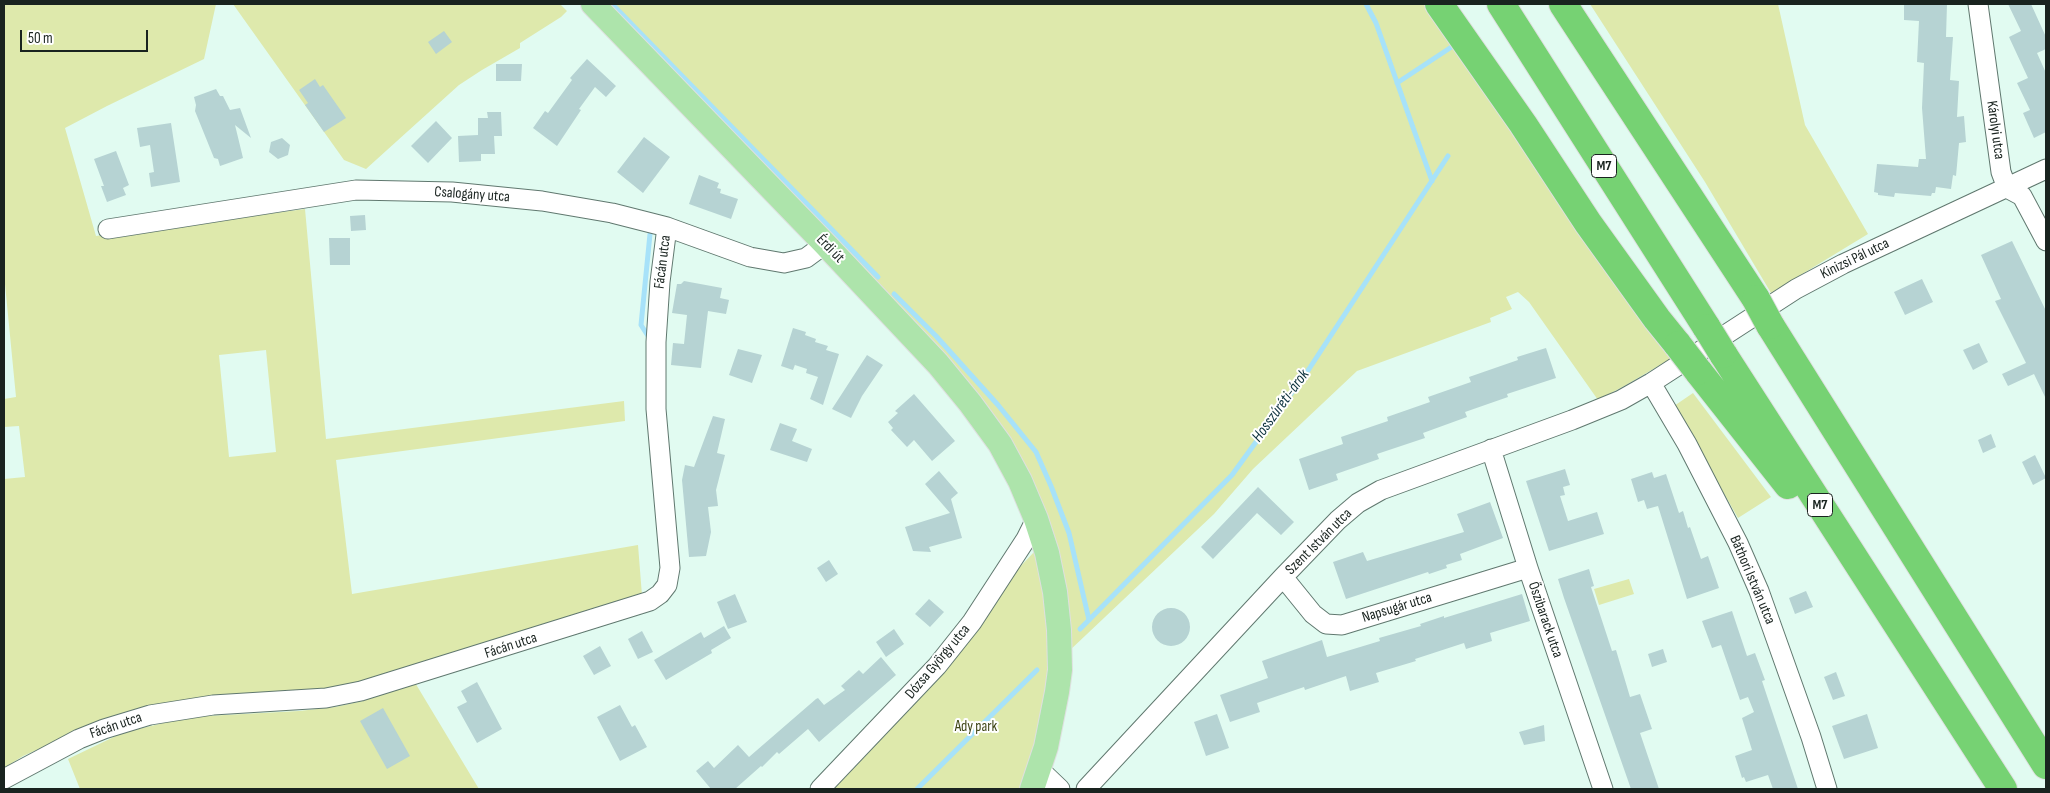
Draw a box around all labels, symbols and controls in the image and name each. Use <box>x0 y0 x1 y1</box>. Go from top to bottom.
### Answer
scale bar <box>22 20 150 52</box>
text: 50 m <box>28 29 53 48</box>
street label: Károlyi utca <box>1982 100 2008 160</box>
road number: M7 <box>1592 154 1616 178</box>
street label: Csalogány utca <box>434 183 510 207</box>
street label: Érdi út <box>812 231 848 267</box>
street label: Fácán utca <box>651 234 675 290</box>
street label: Kinizsi Pál utca <box>1818 235 1892 283</box>
water label: Hosszúréti-árok <box>1248 366 1314 446</box>
road number: M7 <box>1808 494 1832 516</box>
street label: Szent István utca <box>1282 505 1356 579</box>
street label: Báthori István utca <box>1725 533 1779 627</box>
street label: Őszibarack utca <box>1524 580 1566 660</box>
street label: Napsugár utca <box>1360 589 1434 627</box>
street label: Dózsa György utca <box>902 621 974 703</box>
street label: Fácán utca <box>483 629 539 663</box>
street label: Fácán utca <box>88 709 144 743</box>
park label: Ady park <box>955 718 997 736</box>

